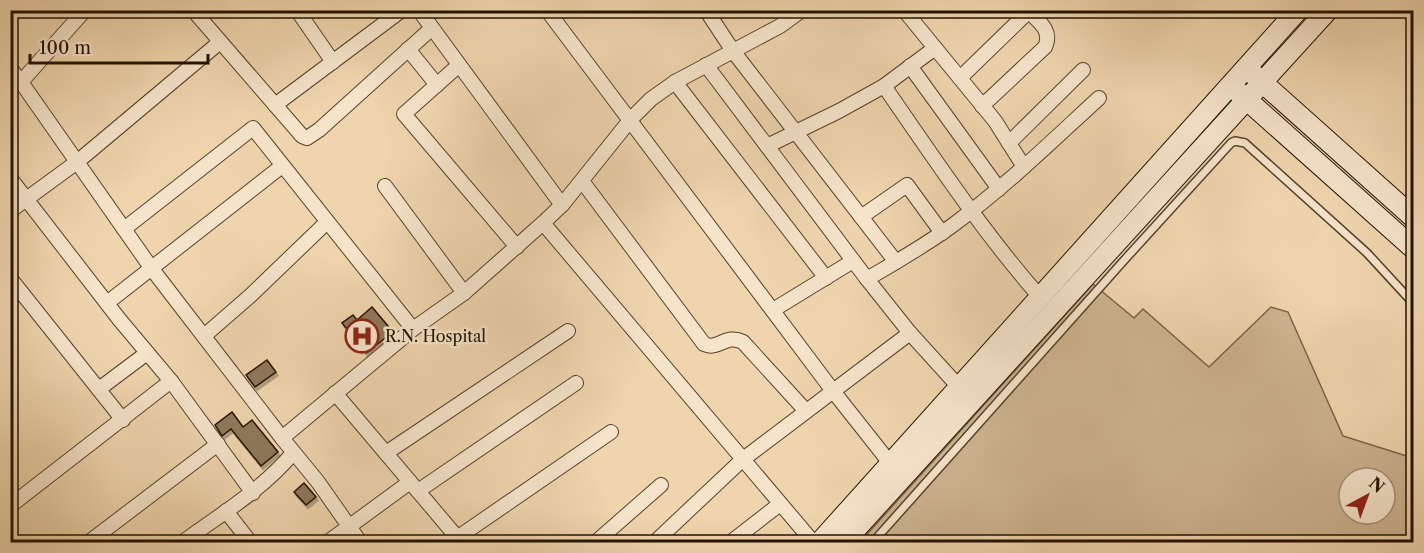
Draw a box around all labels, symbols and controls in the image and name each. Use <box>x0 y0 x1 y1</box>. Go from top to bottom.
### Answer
scale bar <box>30 27 208 65</box>
text: 100 m <box>39 37 91 59</box>
hospital icon: R.N. Hospital <box>344 318 380 354</box>
place label: R.N. Hospital <box>385 326 486 346</box>
north arrow <box>1337 466 1397 526</box>
text: N <box>1365 473 1389 497</box>

